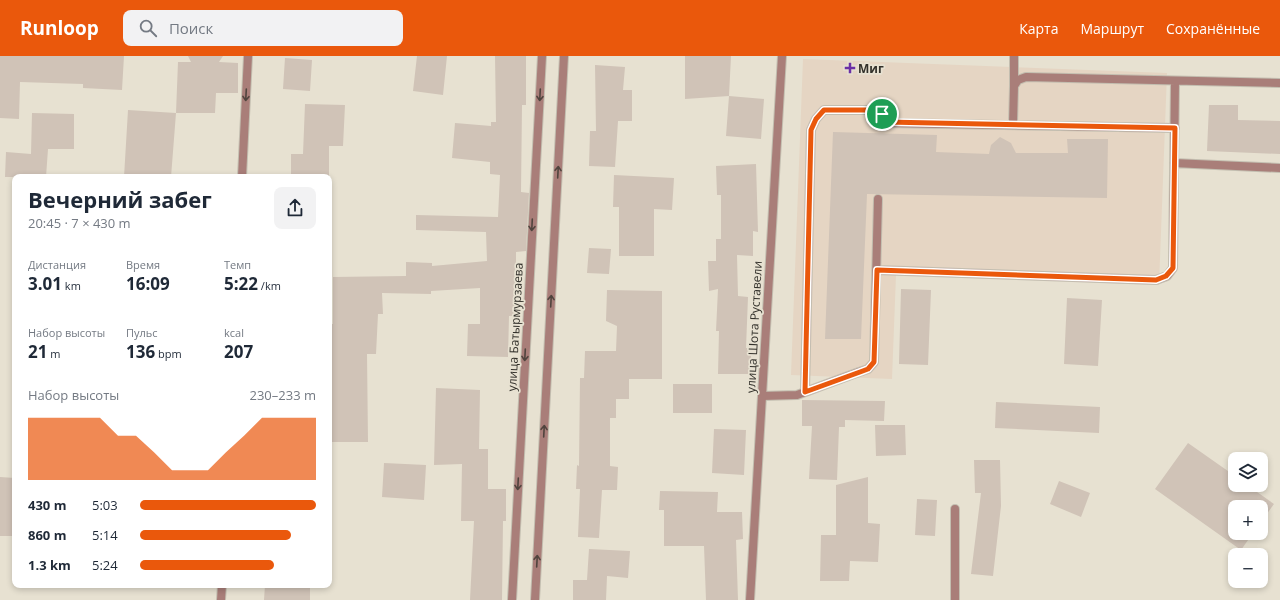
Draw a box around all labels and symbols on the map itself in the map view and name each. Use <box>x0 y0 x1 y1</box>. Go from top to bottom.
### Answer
place label: Миг <box>858 60 884 77</box>
marker: Миг <box>845 63 855 73</box>
one-way arrow <box>242 88 250 101</box>
one-way arrow <box>536 88 543 101</box>
pin <box>865 97 899 131</box>
one-way arrow <box>554 166 562 179</box>
one-way arrow <box>529 218 536 231</box>
street label: улица Шота Руставели <box>742 261 766 393</box>
street label: улица Батырмурзаева <box>503 262 527 392</box>
one-way arrow <box>547 295 555 308</box>
one-way arrow <box>522 348 529 361</box>
one-way arrow <box>540 425 548 438</box>
one-way arrow <box>514 477 522 490</box>
one-way arrow <box>533 555 541 568</box>

